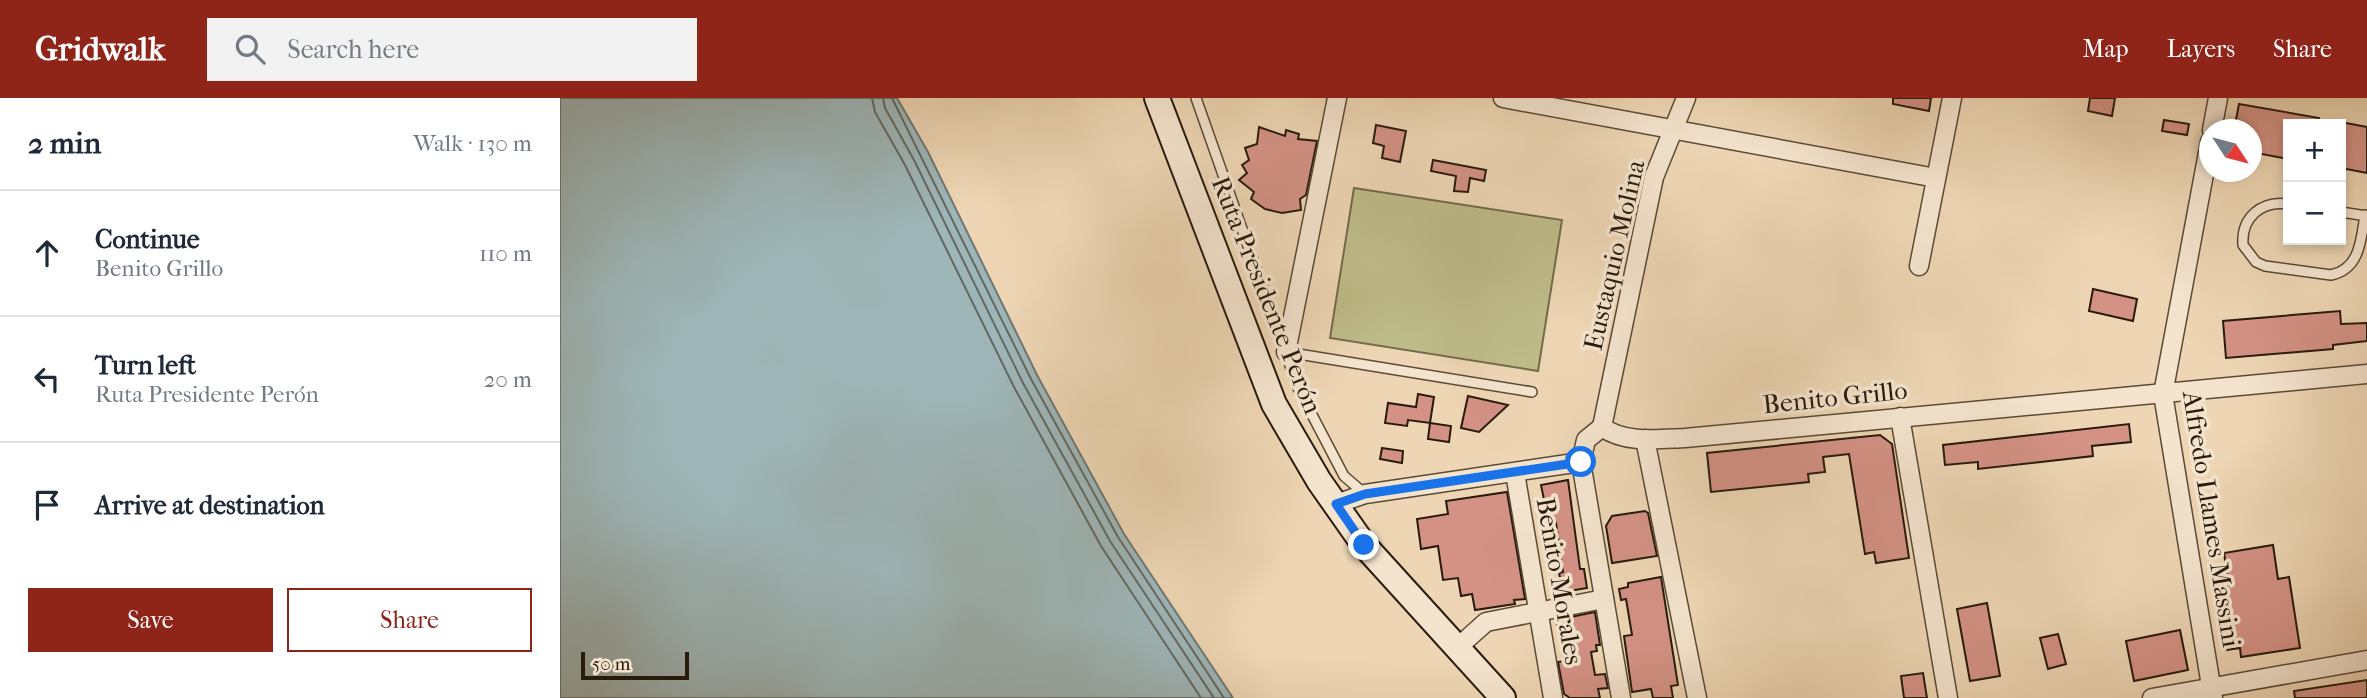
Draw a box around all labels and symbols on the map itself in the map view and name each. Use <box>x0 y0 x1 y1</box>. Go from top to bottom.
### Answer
north arrow <box>2199 119 2262 182</box>
street label: Eustaquio Molina <box>1578 156 1652 353</box>
street label: Ruta Presidente Perón <box>1205 172 1328 418</box>
street label: Benito Grillo <box>1761 375 1909 420</box>
street label: Alfredo Llames Massini <box>2176 388 2247 650</box>
route start <box>1565 446 1596 477</box>
street label: Benito Morales <box>1530 495 1589 667</box>
route end <box>1348 529 1379 560</box>
scale bar <box>581 649 690 681</box>

